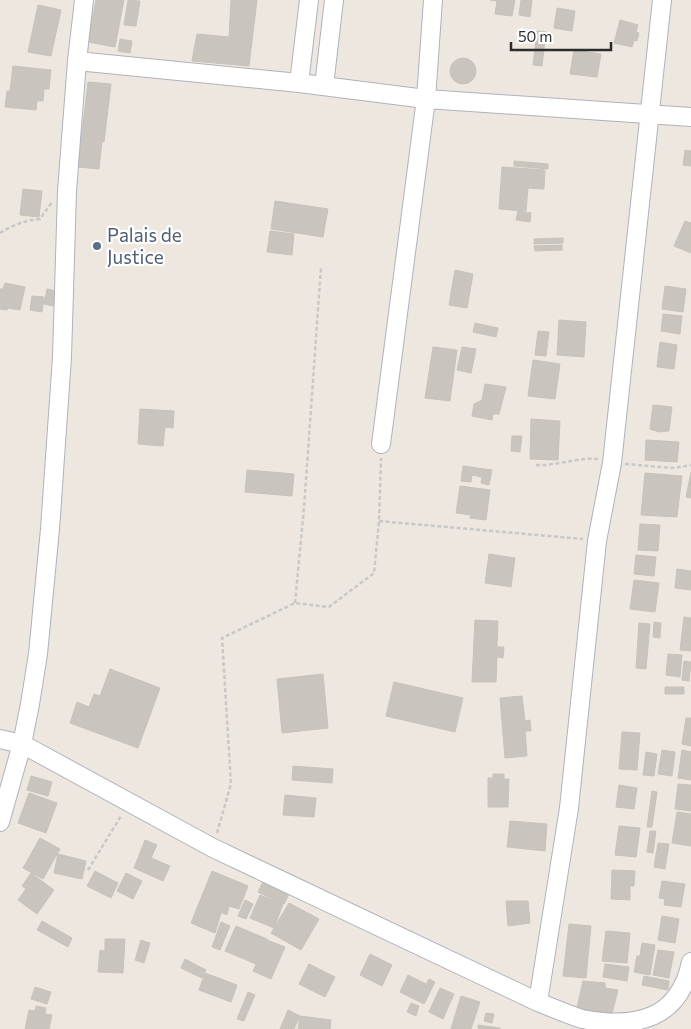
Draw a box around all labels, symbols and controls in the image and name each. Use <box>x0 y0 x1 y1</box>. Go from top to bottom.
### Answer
scale bar <box>511 20 611 52</box>
text: 50 m <box>518 27 552 45</box>
place label: Palais de Justice <box>107 223 182 268</box>
marker: Palais de Justice <box>91 240 103 252</box>

